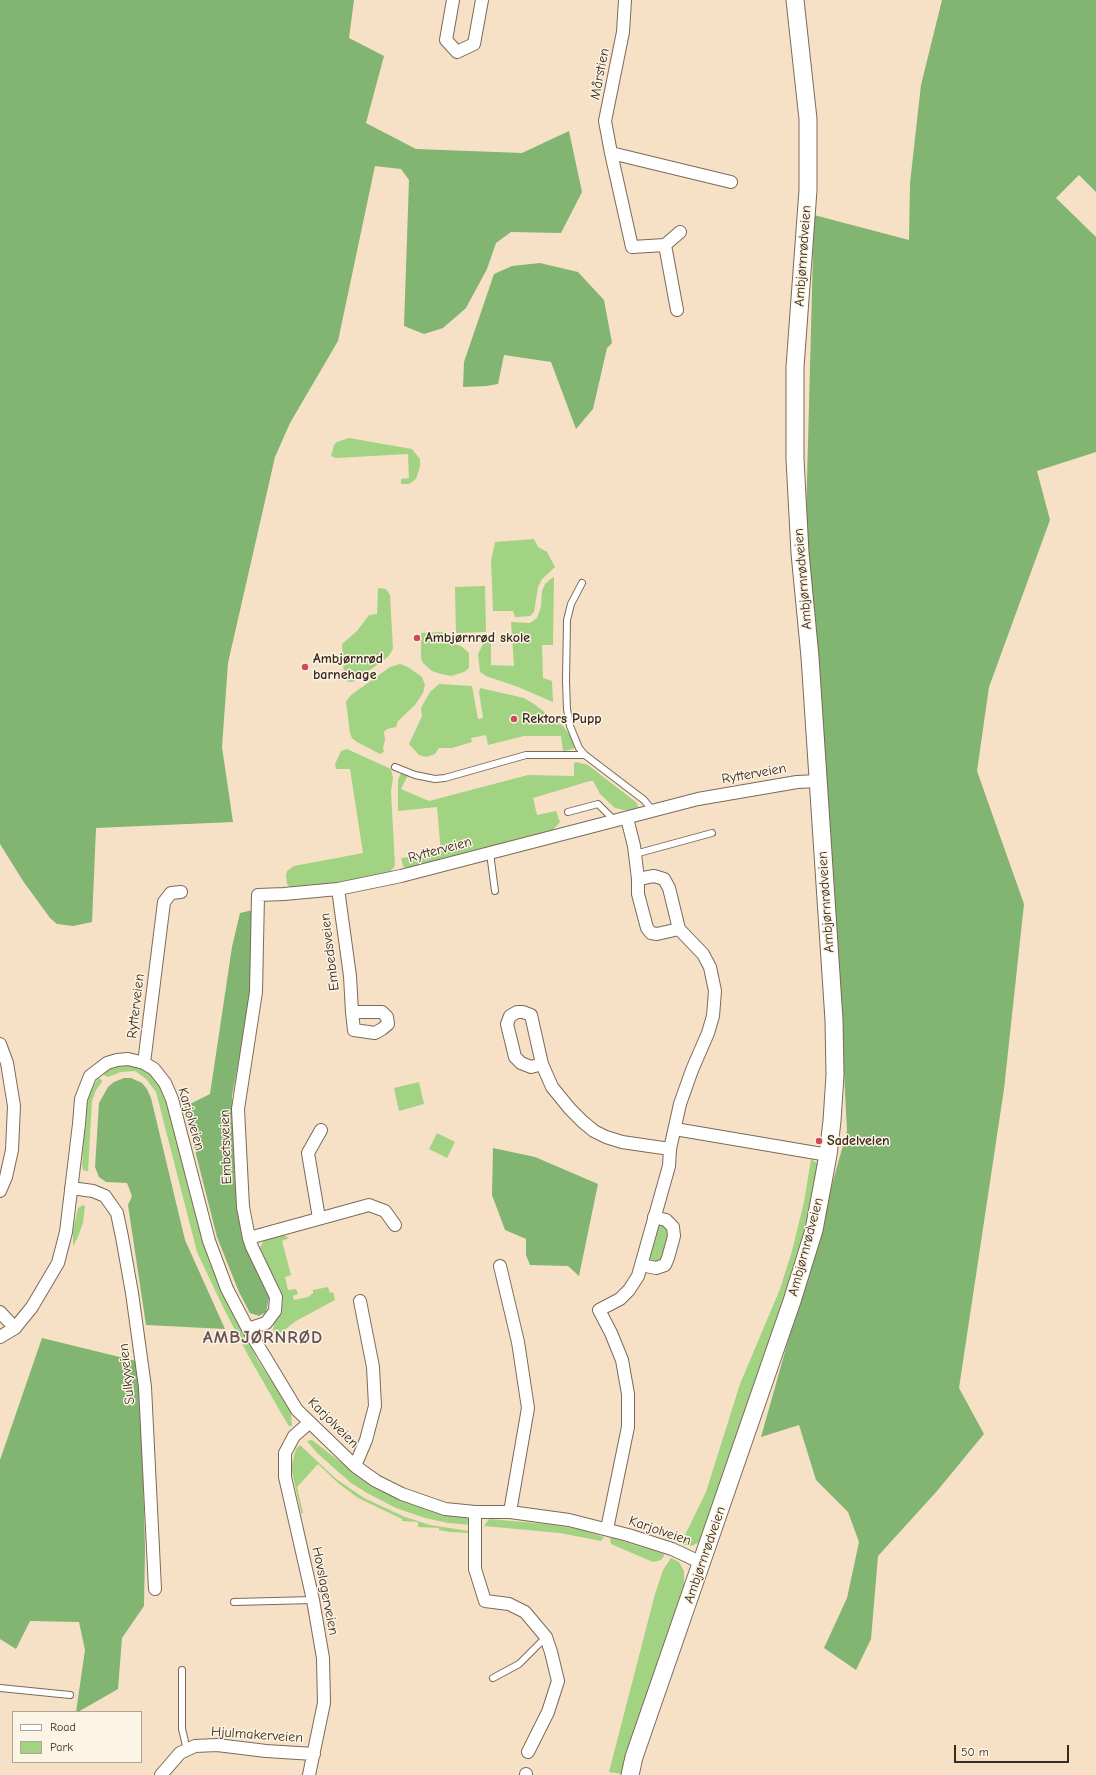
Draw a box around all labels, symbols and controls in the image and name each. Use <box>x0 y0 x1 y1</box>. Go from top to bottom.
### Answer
street label: Mårstien <box>587 47 613 101</box>
street label: Ambjørnrødveien <box>791 205 815 307</box>
street label: Ambjørnrødveien <box>790 528 816 630</box>
place label: Ambjørnrød skole <box>425 630 530 646</box>
marker: Ambjørnrød skole <box>412 633 422 643</box>
place label: Ambjørnrød barnehage <box>313 651 383 684</box>
marker: Ambjørnrød barnehage <box>300 662 310 672</box>
place label: Rektors Pupp <box>522 711 602 727</box>
marker: Rektors Pupp <box>509 714 519 724</box>
street label: Rytterveien <box>720 760 788 788</box>
street label: Rytterveien <box>406 833 474 867</box>
street label: Ambjørnrødveien <box>814 851 838 953</box>
street label: Embedsveien <box>317 912 343 992</box>
street label: Rytterveien <box>124 973 148 1039</box>
street label: Karjolveien <box>174 1085 208 1153</box>
street label: Embetsveien <box>216 1109 236 1185</box>
place label: Sadelveien <box>827 1133 890 1149</box>
marker: Sadelveien <box>814 1136 824 1146</box>
street label: Ambjørnrødveien <box>785 1196 827 1298</box>
district label: AMBJØRNRØD <box>203 1327 323 1349</box>
street label: Sulkyveien <box>115 1343 139 1405</box>
street label: Karjolveien <box>304 1394 362 1452</box>
street label: Ambjørnrødveien <box>681 1504 729 1606</box>
street label: Karjolveien <box>627 1512 693 1550</box>
street label: Hovslagerveien <box>308 1545 342 1637</box>
legend <box>12 1711 142 1763</box>
text: Road <box>50 1720 76 1734</box>
street label: Hjulmakerveien <box>211 1723 303 1747</box>
scale bar <box>956 1737 1071 1763</box>
text: Park <box>50 1740 73 1754</box>
text: 50 m <box>961 1745 989 1759</box>

